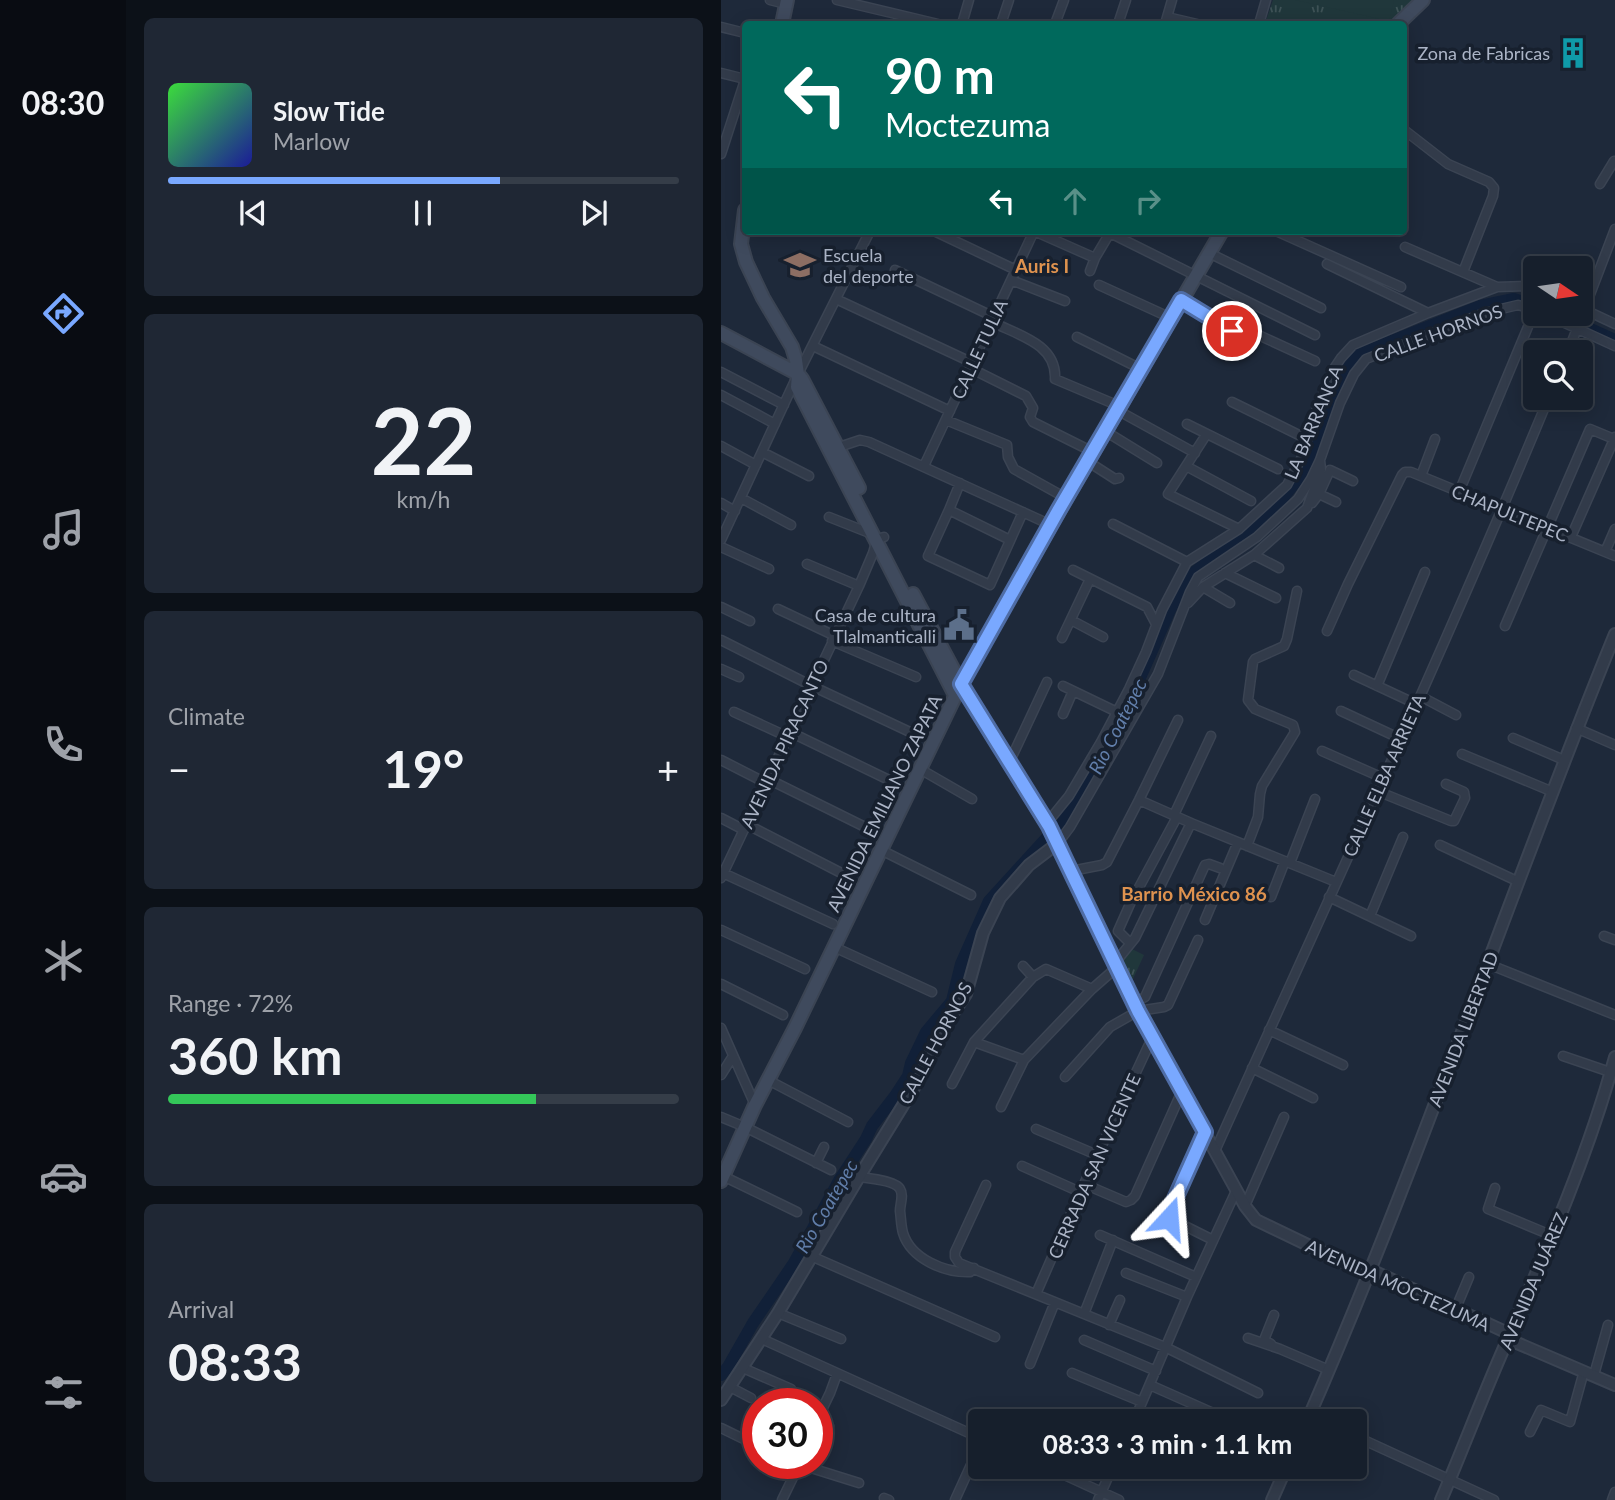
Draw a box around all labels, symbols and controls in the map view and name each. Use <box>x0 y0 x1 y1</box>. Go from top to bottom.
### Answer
building icon: Zona de Fabricas <box>1556 36 1590 70</box>
place label: Zona de Fabricas <box>1417 42 1550 64</box>
text: 90 m <box>885 46 995 104</box>
icon: left <box>770 49 861 140</box>
text: 08:30 <box>22 83 104 122</box>
text: Slow Tide <box>273 95 385 127</box>
text: Moctezuma <box>885 105 1050 144</box>
text: Marlow <box>273 127 350 155</box>
icon: left <box>983 182 1021 220</box>
icon: ahead <box>1056 182 1094 220</box>
icon: right <box>1129 182 1167 220</box>
icon: previous <box>234 194 272 232</box>
icon: pause <box>404 194 442 232</box>
icon: next <box>575 194 613 232</box>
place label: Escuela del deporte <box>823 244 914 287</box>
school or university icon: Escuela del deporte <box>783 248 817 282</box>
district label: Auris I <box>1014 254 1069 277</box>
north arrow <box>1523 256 1593 326</box>
map controls <box>1523 256 1593 410</box>
icon: directions <box>39 289 88 338</box>
street label: CALLE TULIA <box>946 295 1012 402</box>
street label: CALLE HORNOS <box>1371 300 1505 366</box>
pin <box>1202 301 1262 361</box>
icon: arrive <box>1213 312 1251 350</box>
button: search <box>1523 340 1593 410</box>
street label: LA BARRANCA <box>1279 361 1347 482</box>
text: 22 <box>371 385 476 494</box>
street label: CHAPULTEPEC <box>1449 480 1571 546</box>
text: km/h <box>397 485 450 513</box>
icon: music <box>39 505 88 554</box>
place label: Casa de cultura Tlalmanticalli <box>815 604 936 647</box>
public building icon: Casa de cultura Tlalmanticalli <box>942 608 976 642</box>
street label: AVENIDA PIRACANTO <box>735 656 833 832</box>
water label: Rio Coatepec <box>1083 674 1151 778</box>
street label: CALLE ELBA ARRIETA <box>1338 689 1430 860</box>
street label: AVENIDA EMILIANO ZAPATA <box>822 690 947 915</box>
text: Climate <box>168 702 245 730</box>
icon: phone <box>39 720 88 769</box>
text: 19° <box>383 737 464 799</box>
text: − <box>168 746 190 792</box>
text: + <box>657 746 679 792</box>
district label: Barrio México 86 <box>1121 882 1267 905</box>
icon: climate <box>39 936 88 985</box>
street label: AVENIDA LIBERTAD <box>1423 948 1503 1110</box>
street label: CALLE HORNOS <box>894 978 976 1108</box>
text: Range · 72% <box>168 989 293 1017</box>
text: 360 km <box>168 1024 342 1086</box>
street label: CERRADA SAN VICENTE <box>1043 1070 1145 1262</box>
icon: car <box>39 1152 88 1201</box>
water label: Rio Coatepec <box>790 1155 862 1257</box>
position arrow <box>1132 1181 1206 1255</box>
street label: AVENIDA JUÁREZ <box>1494 1209 1572 1353</box>
street label: AVENIDA MOCTEZUMA <box>1303 1234 1494 1336</box>
text: Arrival <box>168 1295 234 1323</box>
text: 08:33 <box>168 1330 302 1392</box>
icon: filters <box>39 1368 88 1417</box>
speed limit sign: 30 <box>742 1388 833 1479</box>
text: 08:33 · 3 min · 1.1 km <box>1043 1428 1292 1460</box>

